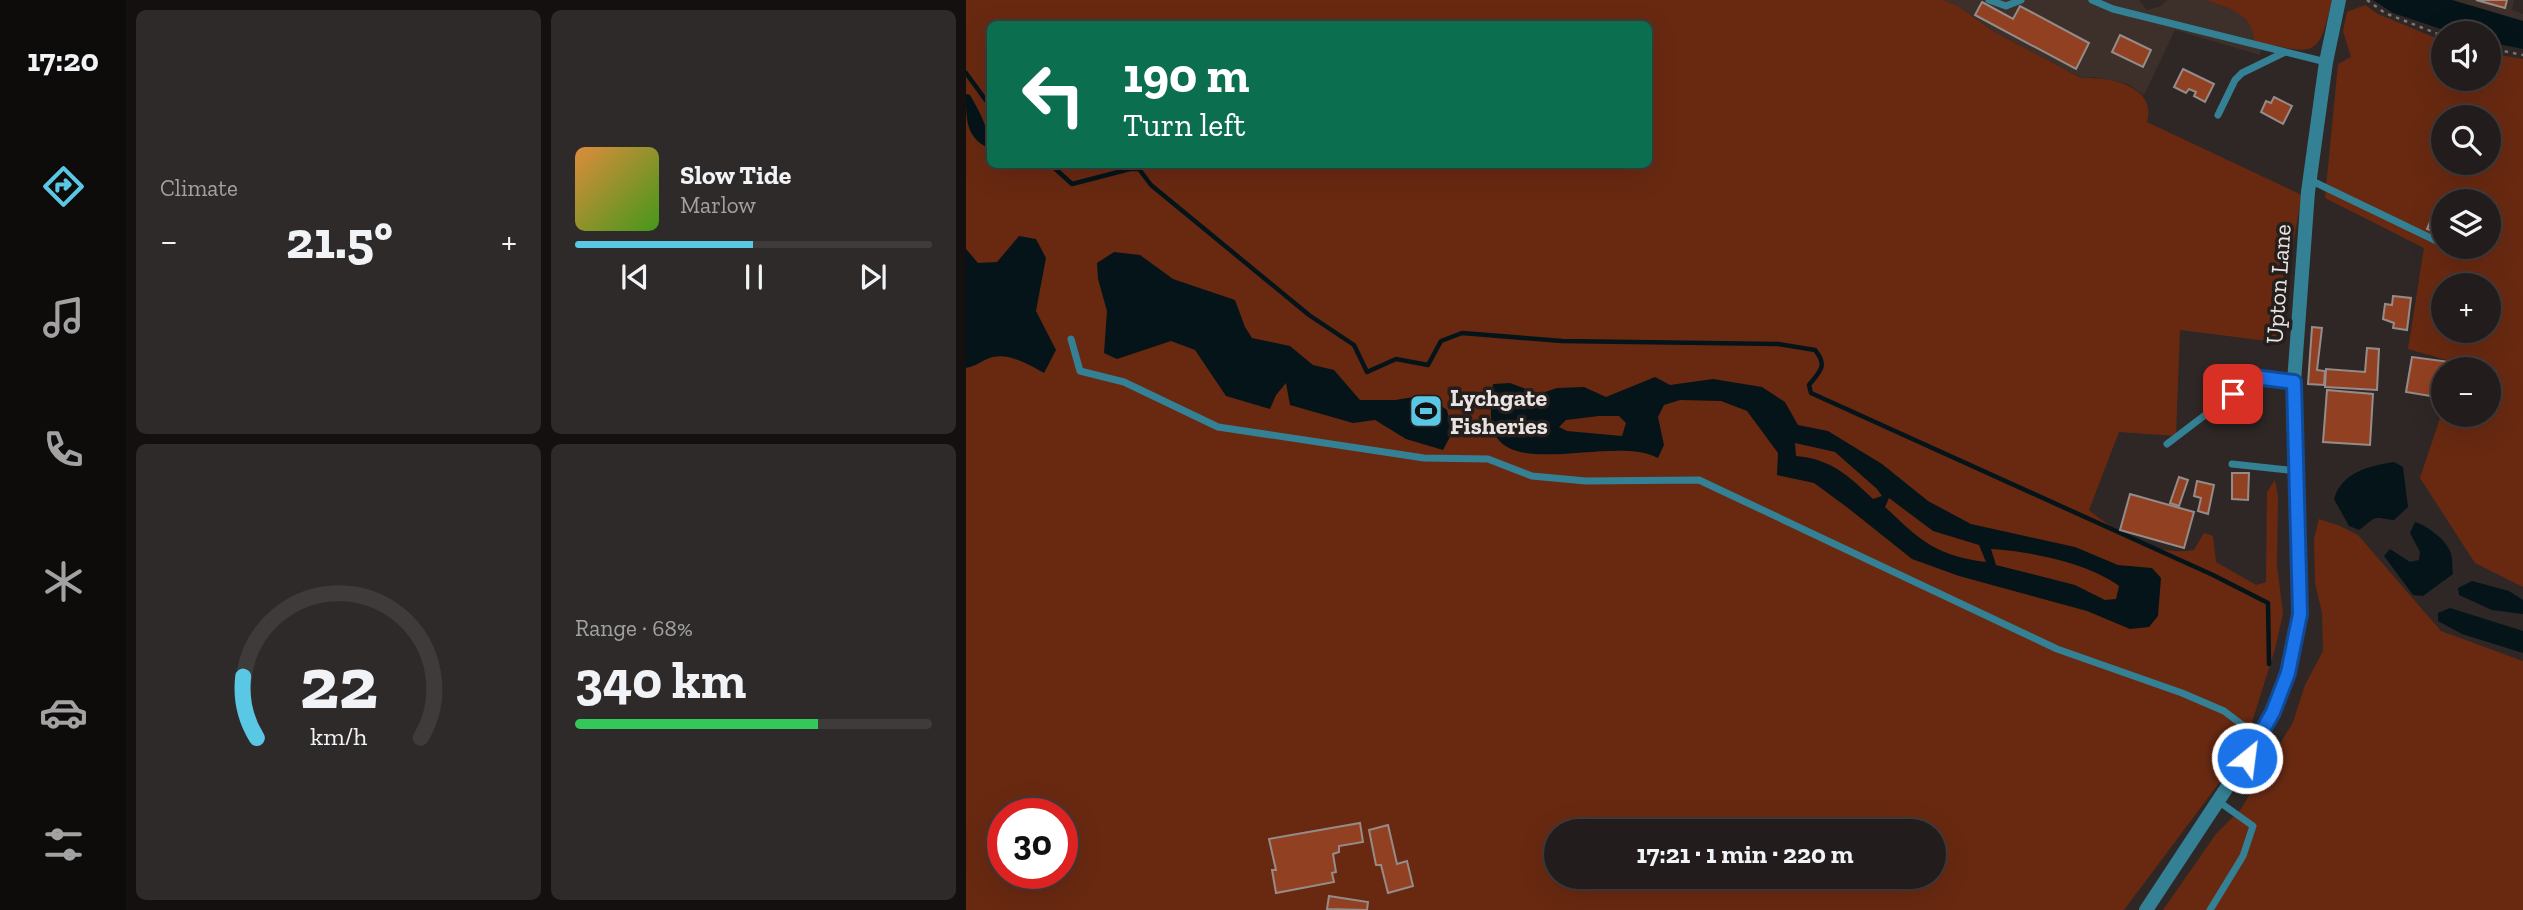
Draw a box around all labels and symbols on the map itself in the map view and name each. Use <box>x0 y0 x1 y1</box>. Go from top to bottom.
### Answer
street label: Upton Lane <box>2259 223 2297 345</box>
pin <box>2203 364 2263 424</box>
place label: Lychgate Fisheries <box>1450 383 1548 440</box>
sports icon: Lychgate Fisheries <box>1407 392 1445 430</box>
position arrow <box>2210 721 2284 795</box>
speed limit sign: 30 <box>987 798 1078 889</box>

